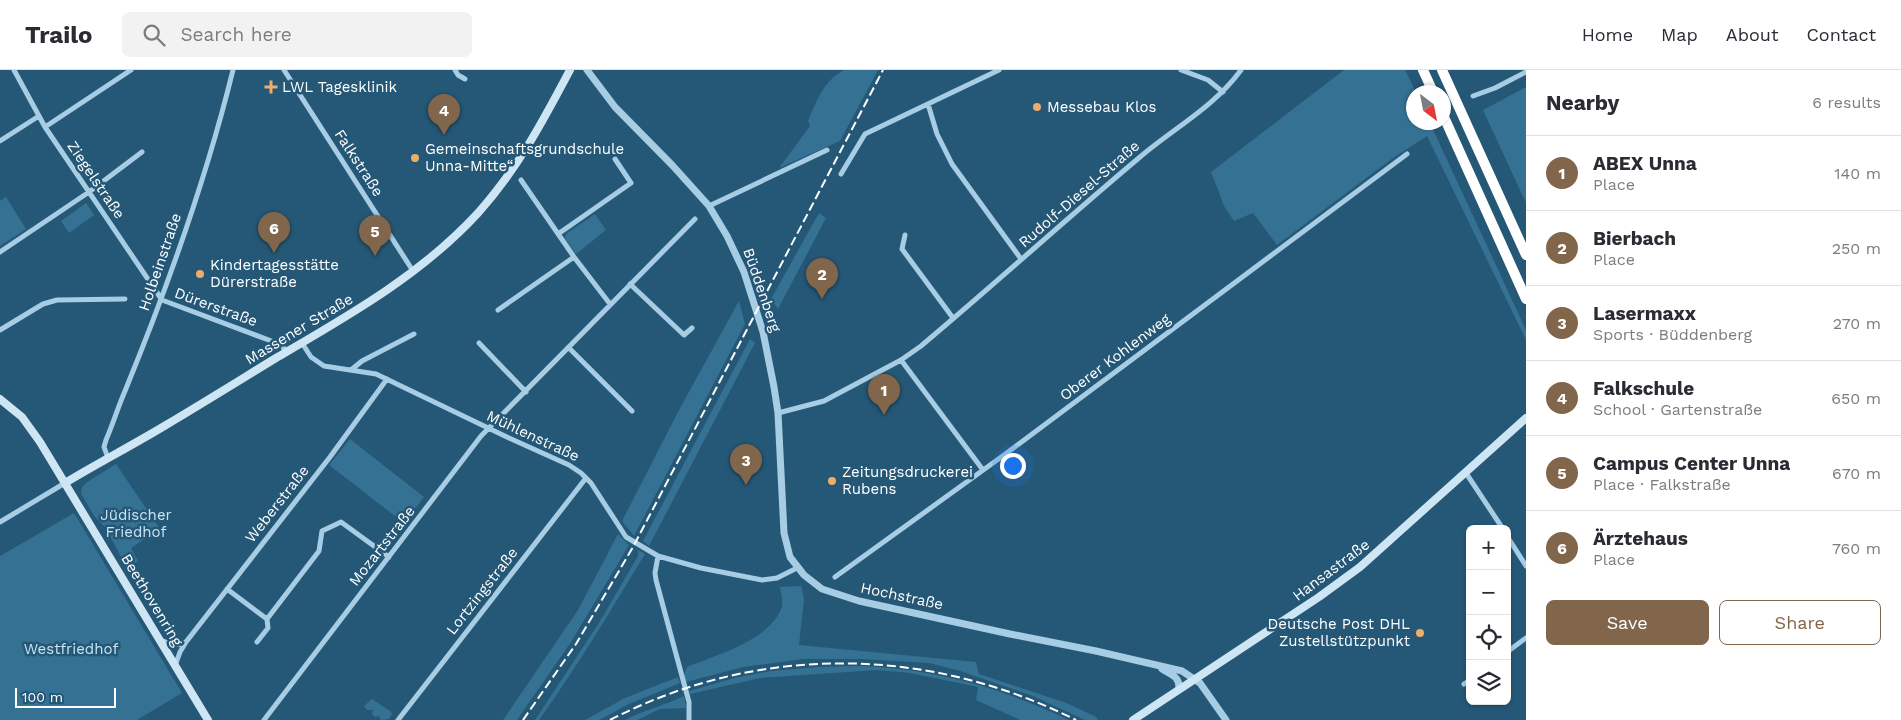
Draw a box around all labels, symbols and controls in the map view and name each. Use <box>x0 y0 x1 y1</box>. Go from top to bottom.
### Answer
search box <box>122 12 472 57</box>
text: Trailo <box>25 21 92 49</box>
icon: search <box>140 21 168 49</box>
text: Search here <box>180 23 292 46</box>
text: Home <box>1582 24 1633 45</box>
text: Map <box>1661 24 1698 45</box>
text: About <box>1726 24 1778 45</box>
text: Contact <box>1806 24 1876 45</box>
place label: LWL Tagesklinik <box>282 78 398 96</box>
marker: LWL Tagesklinik <box>264 80 278 94</box>
north arrow <box>1406 85 1451 130</box>
text: Nearby <box>1546 90 1619 115</box>
text: 6 results <box>1812 93 1881 112</box>
pin: 4 <box>428 94 460 135</box>
place label: Messebau Klos <box>1047 98 1157 116</box>
marker: Messebau Klos <box>1031 101 1043 113</box>
street label: Falkstraße <box>331 126 387 200</box>
street label: Rudolf-Diesel-Straße <box>1015 137 1143 251</box>
street label: Ziegelstraße <box>63 138 129 222</box>
place label: Gemeinschaftsgrundschule Unna-Mitte“ <box>425 140 624 175</box>
marker: Gemeinschaftsgrundschule Unna-Mitte“ <box>409 152 421 164</box>
text: ABEX Unna <box>1593 152 1697 175</box>
text: 1 <box>1559 164 1565 183</box>
text: 140 m <box>1834 164 1881 183</box>
text: Place <box>1593 175 1635 194</box>
street label: Holbeinstraße <box>135 211 185 313</box>
pin: 6 <box>258 212 290 253</box>
pin: 5 <box>359 215 391 256</box>
text: Bierbach <box>1593 227 1676 250</box>
text: 2 <box>1557 239 1567 258</box>
text: 250 m <box>1832 239 1881 258</box>
street label: Büddenberg <box>739 246 785 334</box>
text: Place <box>1593 250 1635 269</box>
place label: Kindertagesstätte Dürerstraße <box>210 256 339 291</box>
pin: 2 <box>806 258 838 299</box>
marker: Kindertagesstätte Dürerstraße <box>194 268 206 280</box>
street label: Dürerstraße <box>172 284 260 330</box>
street label: Massener Straße <box>242 290 356 368</box>
text: Lasermaxx <box>1593 302 1696 325</box>
street label: Oberer Kohlenweg <box>1056 310 1174 404</box>
text: 3 <box>1557 314 1567 333</box>
text: 270 m <box>1833 314 1881 333</box>
text: Sports · Büddenberg <box>1593 325 1752 344</box>
pin: 1 <box>868 374 900 415</box>
text: Falkschule <box>1593 377 1694 400</box>
text: 4 <box>1557 389 1567 408</box>
text: 650 m <box>1831 389 1881 408</box>
text: School · Gartenstraße <box>1593 400 1762 419</box>
street label: Mühlenstraße <box>484 407 582 465</box>
pin: 3 <box>730 444 762 485</box>
text: Campus Center Unna <box>1593 452 1790 475</box>
your location <box>1000 453 1026 479</box>
street label: Weberstraße <box>241 462 313 546</box>
place label: Zeitungsdruckerei Rubens <box>842 463 973 498</box>
text: 5 <box>1557 464 1567 483</box>
text: 670 m <box>1832 464 1881 483</box>
marker: Zeitungsdruckerei Rubens <box>826 475 838 487</box>
text: Place · Falkstraße <box>1593 475 1731 494</box>
street label: Mozartstraße <box>345 502 419 590</box>
park label: Jüdischer Friedhof <box>100 506 172 541</box>
map controls <box>1466 525 1511 705</box>
button: + <box>1466 525 1511 570</box>
text: Ärztehaus <box>1593 527 1688 550</box>
street label: Hansastraße <box>1289 535 1373 605</box>
text: 6 <box>1557 539 1567 558</box>
text: 760 m <box>1832 539 1881 558</box>
street label: Lortzingstraße <box>442 544 522 638</box>
text: Place <box>1593 550 1635 569</box>
street label: Beethovenring <box>117 551 187 649</box>
button: − <box>1466 570 1511 615</box>
street label: Hochstraße <box>859 578 945 614</box>
button: Save <box>1546 600 1709 645</box>
button: Share <box>1719 600 1881 645</box>
place label: Deutsche Post DHL Zustellstützpunkt <box>1268 615 1411 650</box>
button: locate <box>1466 615 1511 660</box>
marker: Deutsche Post DHL Zustellstützpunkt <box>1414 627 1426 639</box>
park label: Westfriedhof <box>24 640 118 658</box>
button: layers <box>1466 660 1511 705</box>
scale bar <box>15 685 116 708</box>
text: 100 m <box>22 689 63 705</box>

